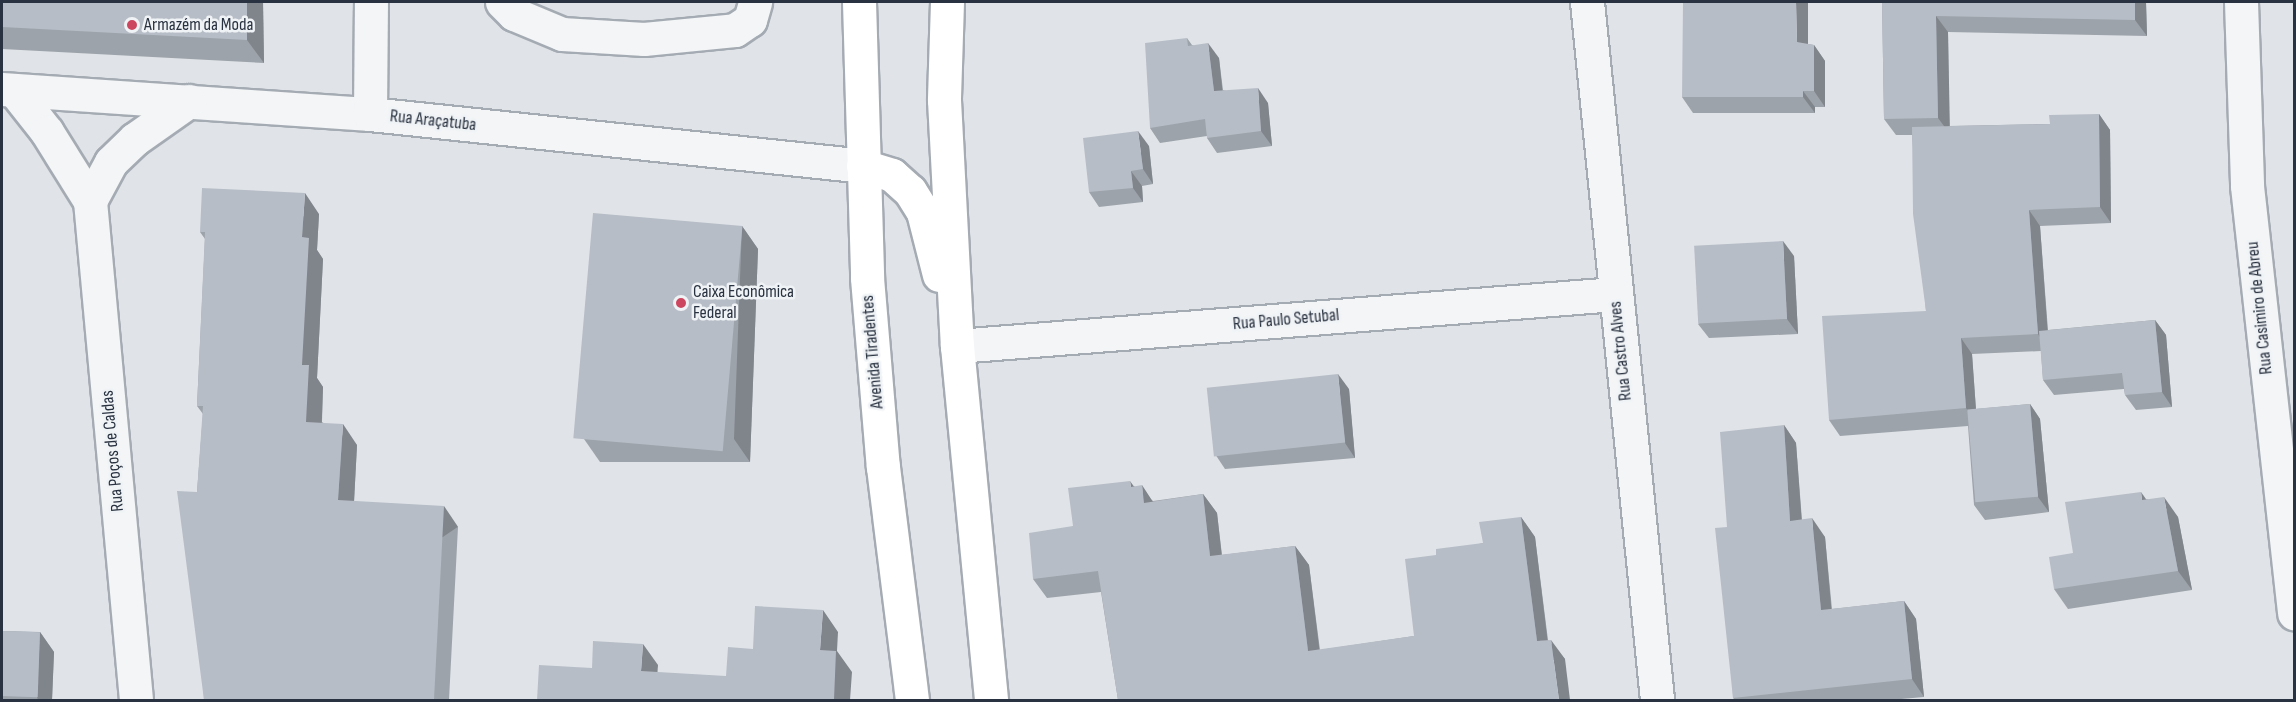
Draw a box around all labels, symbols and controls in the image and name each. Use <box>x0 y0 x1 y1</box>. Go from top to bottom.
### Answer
place label: Armazém da Moda <box>144 14 253 36</box>
marker: Armazém da Moda <box>125 18 139 32</box>
street label: Rua Araçatuba <box>389 106 477 136</box>
street label: Rua Casimiro de Abreu <box>2242 240 2278 376</box>
place label: Caixa Econômica Federal <box>693 282 794 324</box>
street label: Avenida Tiradentes <box>857 294 889 410</box>
marker: Caixa Econômica Federal <box>674 296 688 310</box>
street label: Rua Castro Alves <box>1605 300 1637 402</box>
street label: Rua Paulo Setubal <box>1232 305 1340 335</box>
street label: Rua Poços de Caldas <box>97 389 129 513</box>

